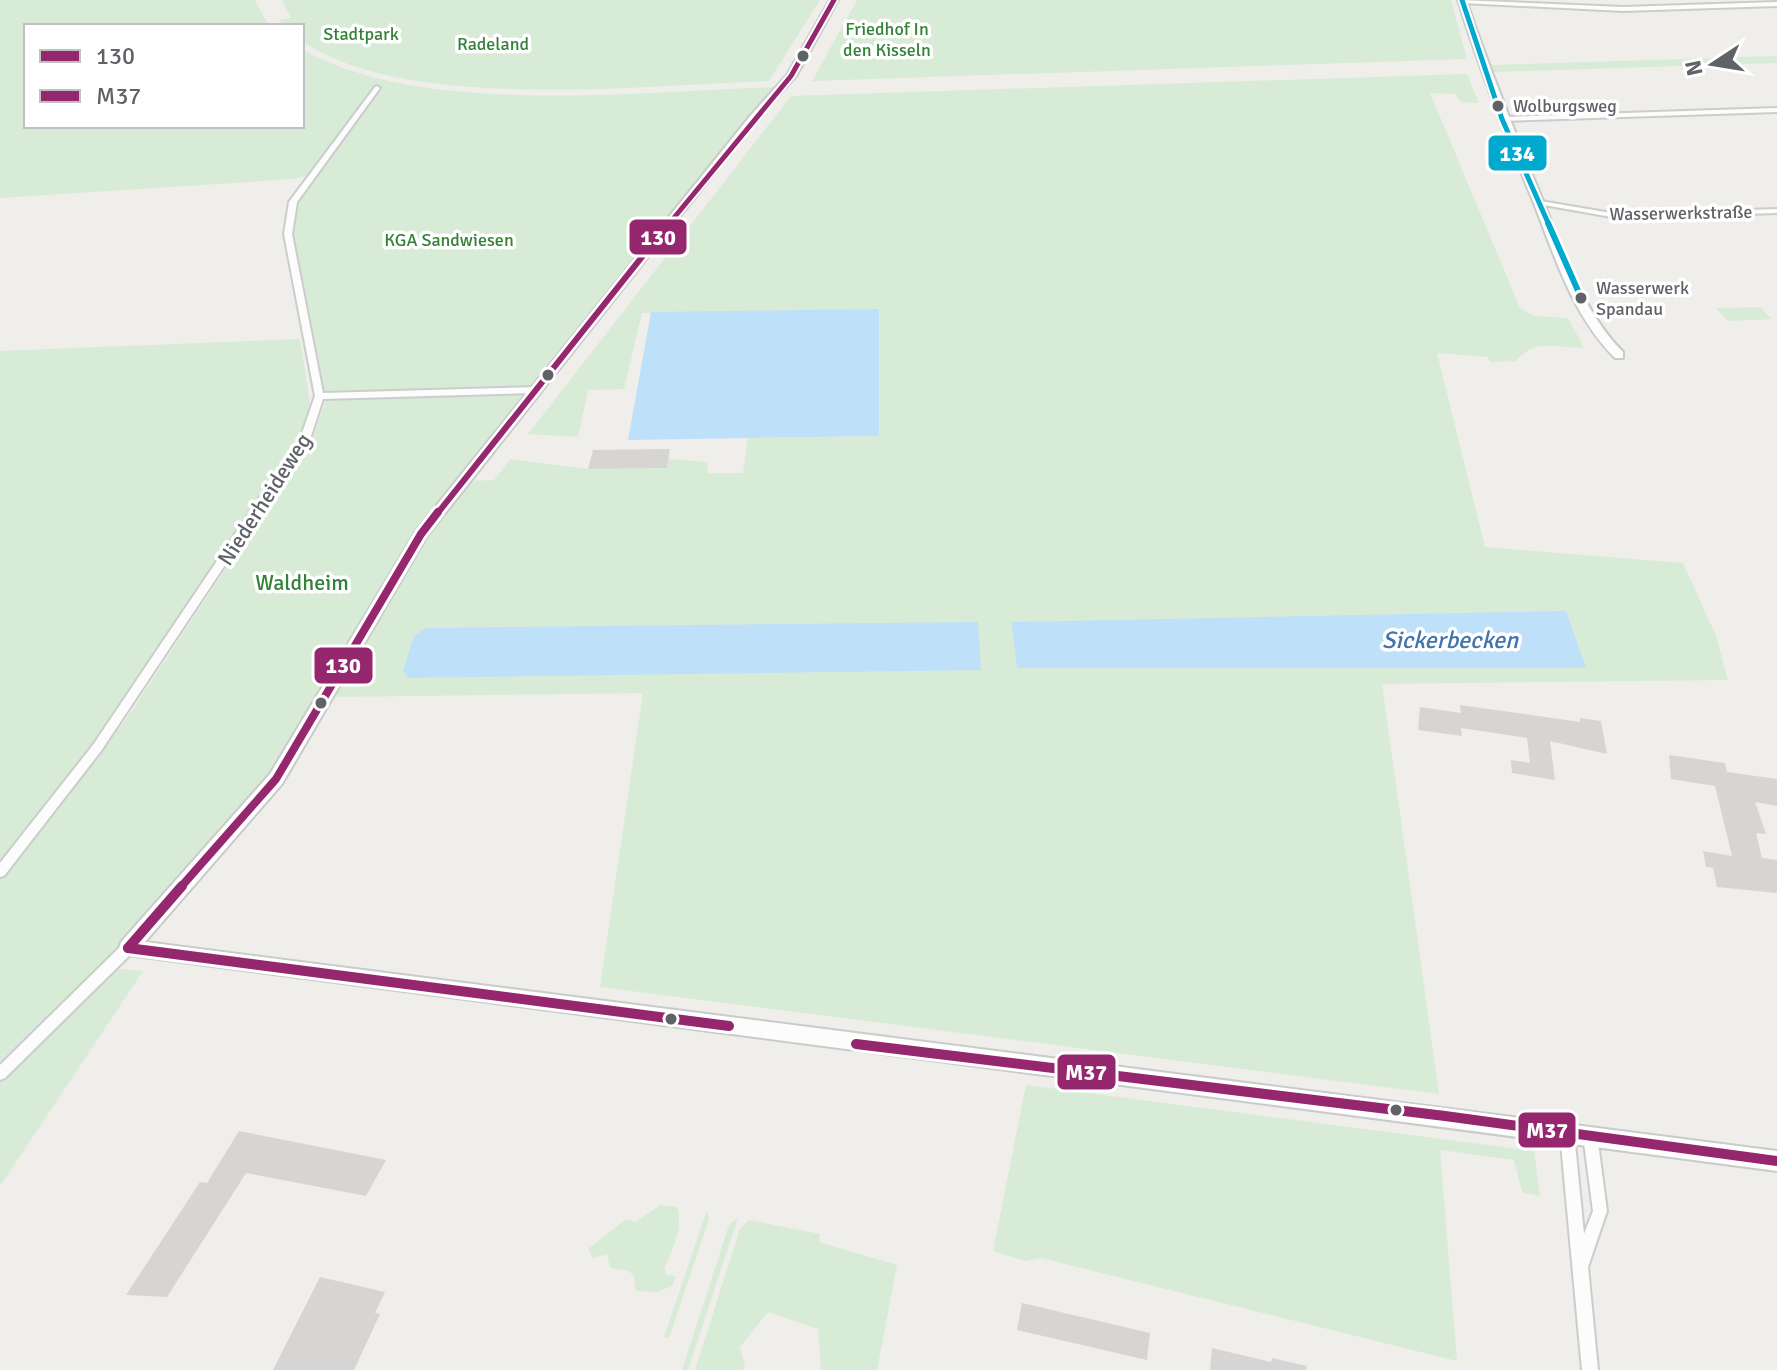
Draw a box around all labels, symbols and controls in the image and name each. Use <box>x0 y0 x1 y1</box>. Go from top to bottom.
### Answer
park label: Friedhof In den Kisseln <box>843 18 931 61</box>
park label: Stadtpark <box>323 23 399 45</box>
legend <box>24 24 304 128</box>
north arrow <box>1673 24 1753 104</box>
park label: Radeland <box>457 33 529 55</box>
text: 130 <box>96 41 135 71</box>
unlabelled marker <box>795 48 811 64</box>
text: N <box>1679 58 1709 78</box>
text: M37 <box>96 81 141 111</box>
place label: Wolburgsweg <box>1513 95 1617 117</box>
marker: Wolburgsweg <box>1490 98 1506 114</box>
line badge: 134 <box>1487 134 1548 172</box>
text: 134 <box>1499 140 1535 167</box>
street label: Wasserwerkstraße <box>1609 201 1753 225</box>
line badge: 130 <box>628 218 688 256</box>
text: 130 <box>640 224 676 251</box>
park label: KGA Sandwiesen <box>384 229 514 251</box>
place label: Wasserwerk Spandau <box>1596 277 1689 320</box>
marker: Wasserwerk Spandau <box>1573 290 1589 306</box>
unlabelled marker <box>540 367 556 383</box>
street label: Niederheideweg <box>212 428 317 570</box>
park label: Waldheim <box>255 569 349 596</box>
water label: Sickerbecken <box>1382 625 1519 655</box>
line badge: 130 <box>313 646 374 685</box>
text: 130 <box>325 652 361 679</box>
unlabelled marker <box>313 695 329 711</box>
unlabelled marker <box>663 1011 679 1027</box>
line badge: M37 <box>1056 1053 1117 1091</box>
text: M37 <box>1065 1059 1107 1086</box>
unlabelled marker <box>1388 1102 1404 1118</box>
line badge: M37 <box>1517 1111 1577 1149</box>
text: M37 <box>1526 1117 1568 1144</box>

